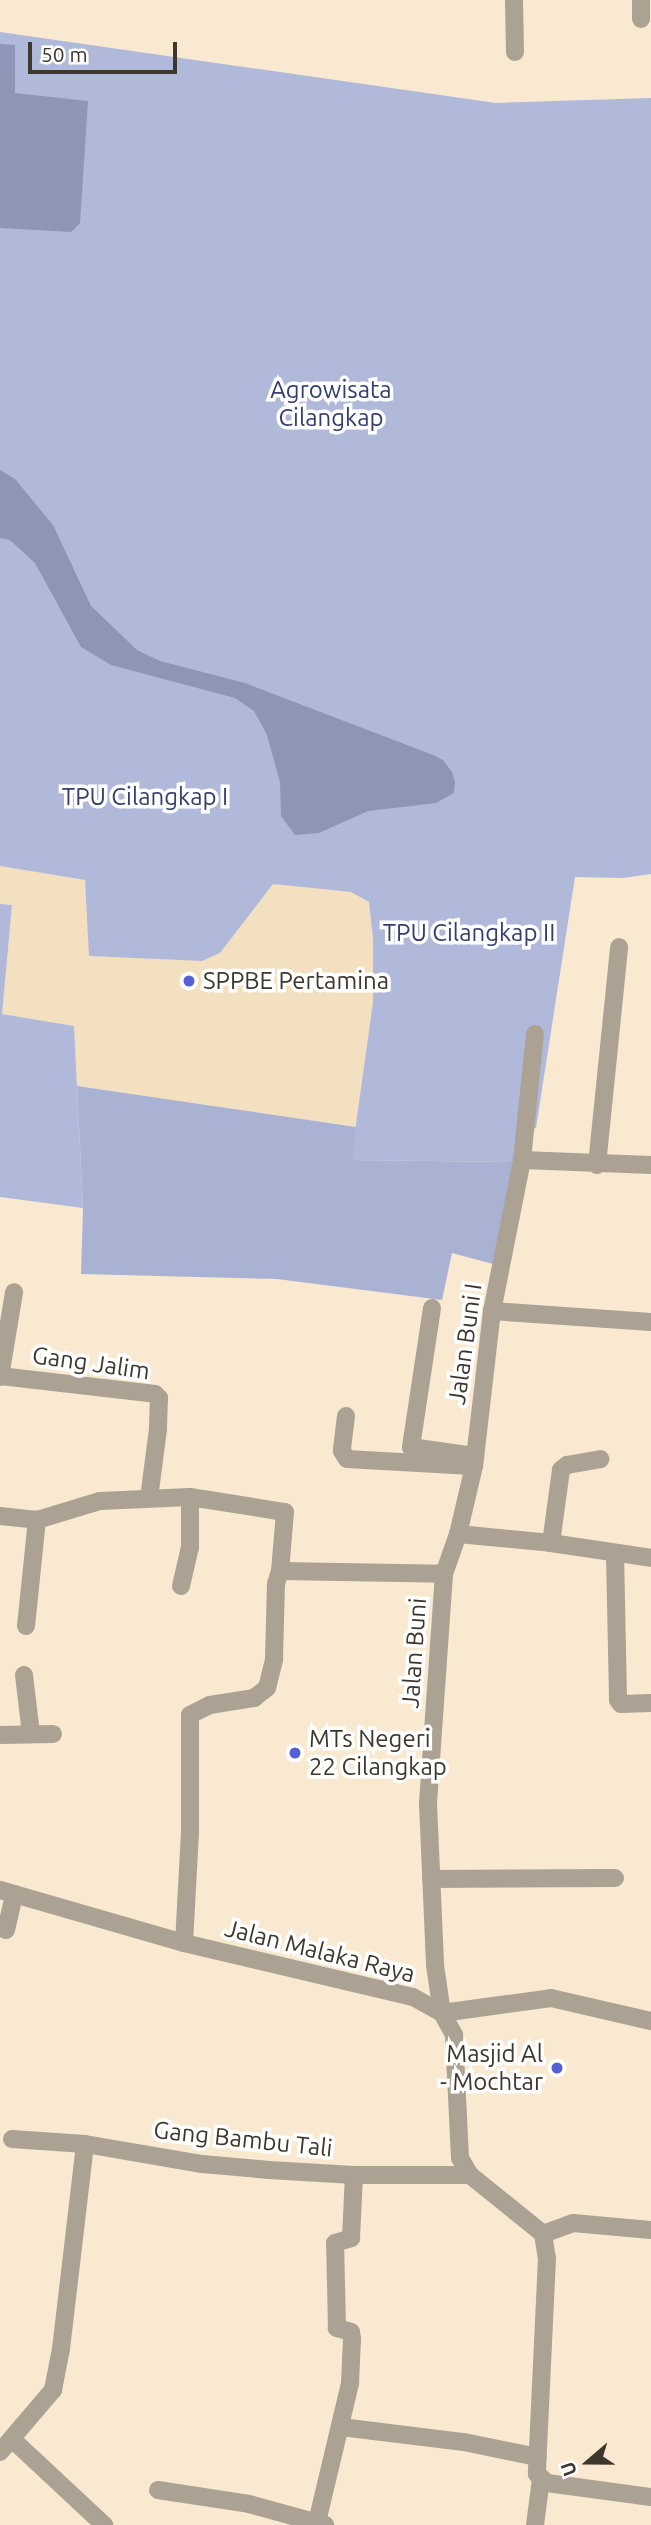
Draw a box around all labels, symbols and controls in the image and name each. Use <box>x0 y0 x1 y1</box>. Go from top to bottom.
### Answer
scale bar <box>32 28 180 72</box>
text: 50 m <box>41 42 88 66</box>
park label: Agrowisata Cilangkap <box>270 376 392 432</box>
park label: TPU Cilangkap I <box>62 783 228 811</box>
park label: TPU Cilangkap II <box>383 919 555 947</box>
place label: SPPBE Pertamina <box>203 967 389 995</box>
marker: SPPBE Pertamina <box>181 973 197 989</box>
street label: Jalan Buni I <box>442 1282 488 1406</box>
street label: Gang Jalim <box>30 1341 152 1385</box>
street label: Jalan Buni <box>396 1597 432 1709</box>
place label: MTs Negeri 22 Cilangkap <box>309 1725 447 1781</box>
marker: MTs Negeri 22 Cilangkap <box>287 1745 303 1761</box>
street label: Jalan Malaka Raya <box>222 1913 418 1989</box>
place label: Masjid Al - Mochtar <box>440 2040 543 2096</box>
marker: Masjid Al - Mochtar <box>549 2060 565 2076</box>
street label: Gang Bambu Tali <box>152 2115 334 2163</box>
north arrow <box>553 2427 623 2497</box>
text: U <box>556 2459 581 2479</box>

